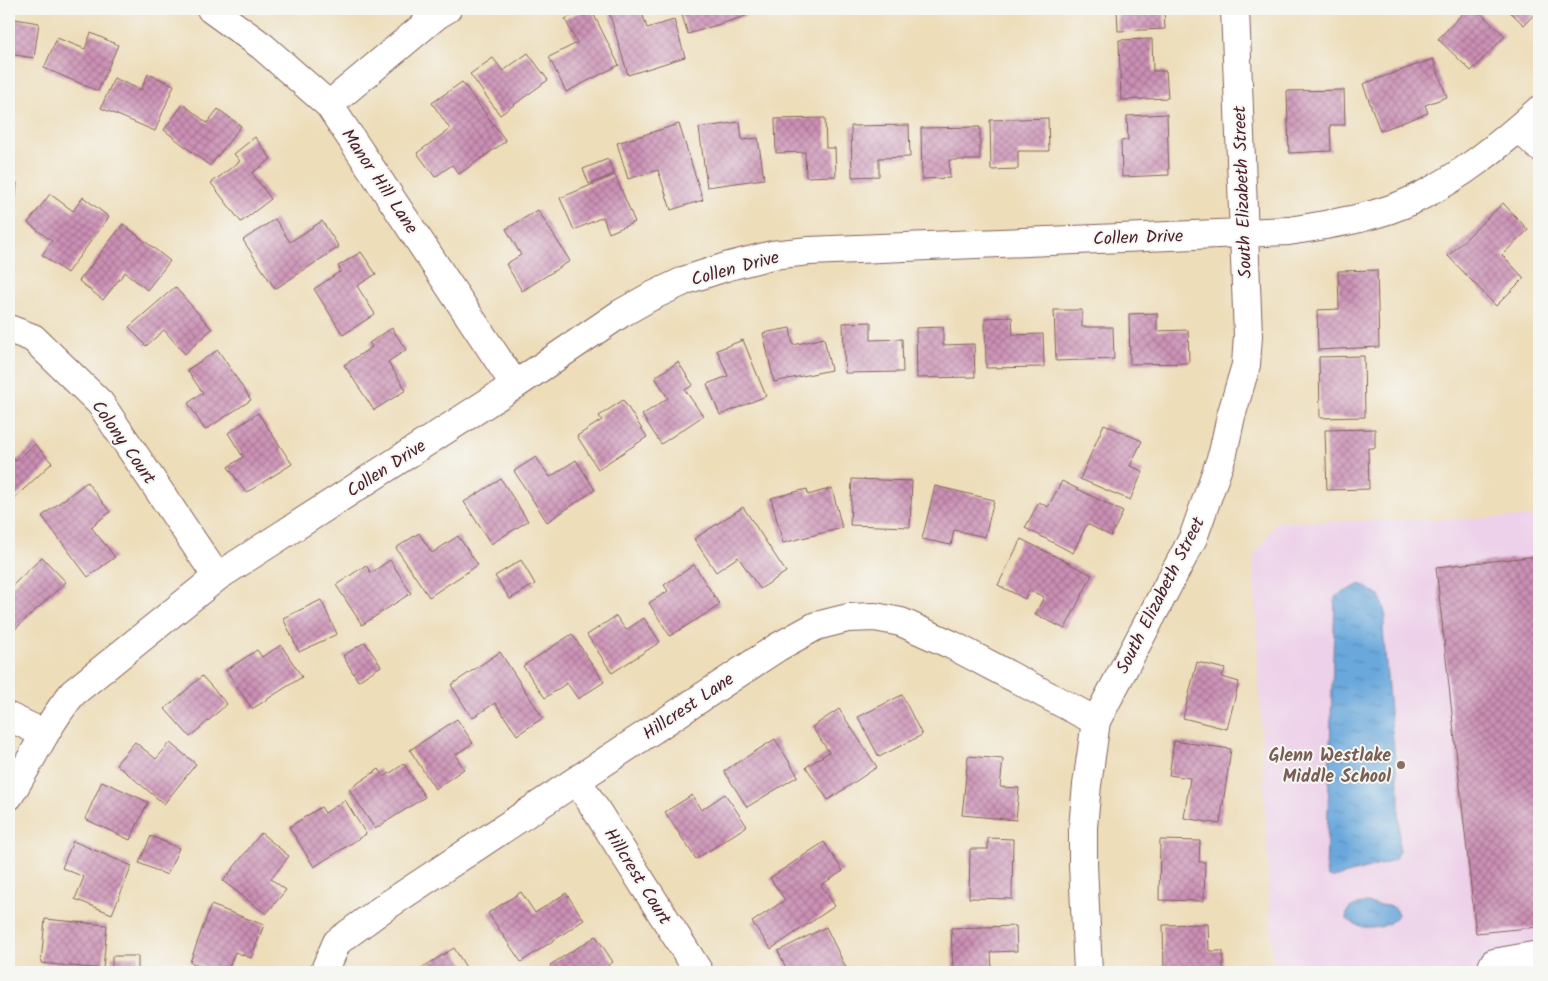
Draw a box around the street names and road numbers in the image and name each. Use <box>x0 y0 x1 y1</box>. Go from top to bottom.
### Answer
street label: South Elizabeth Street <box>1226 104 1261 279</box>
street label: Manor Hill Lane <box>333 123 425 240</box>
street label: Collen Drive <box>1092 222 1184 255</box>
street label: Collen Drive <box>688 244 783 295</box>
street label: Colony Court <box>83 395 163 492</box>
street label: Collen Drive <box>341 433 433 506</box>
street label: South Elizabeth Street <box>1109 511 1214 679</box>
street label: Hillcrest Lane <box>637 666 740 749</box>
street label: Hillcrest Court <box>595 823 679 932</box>

